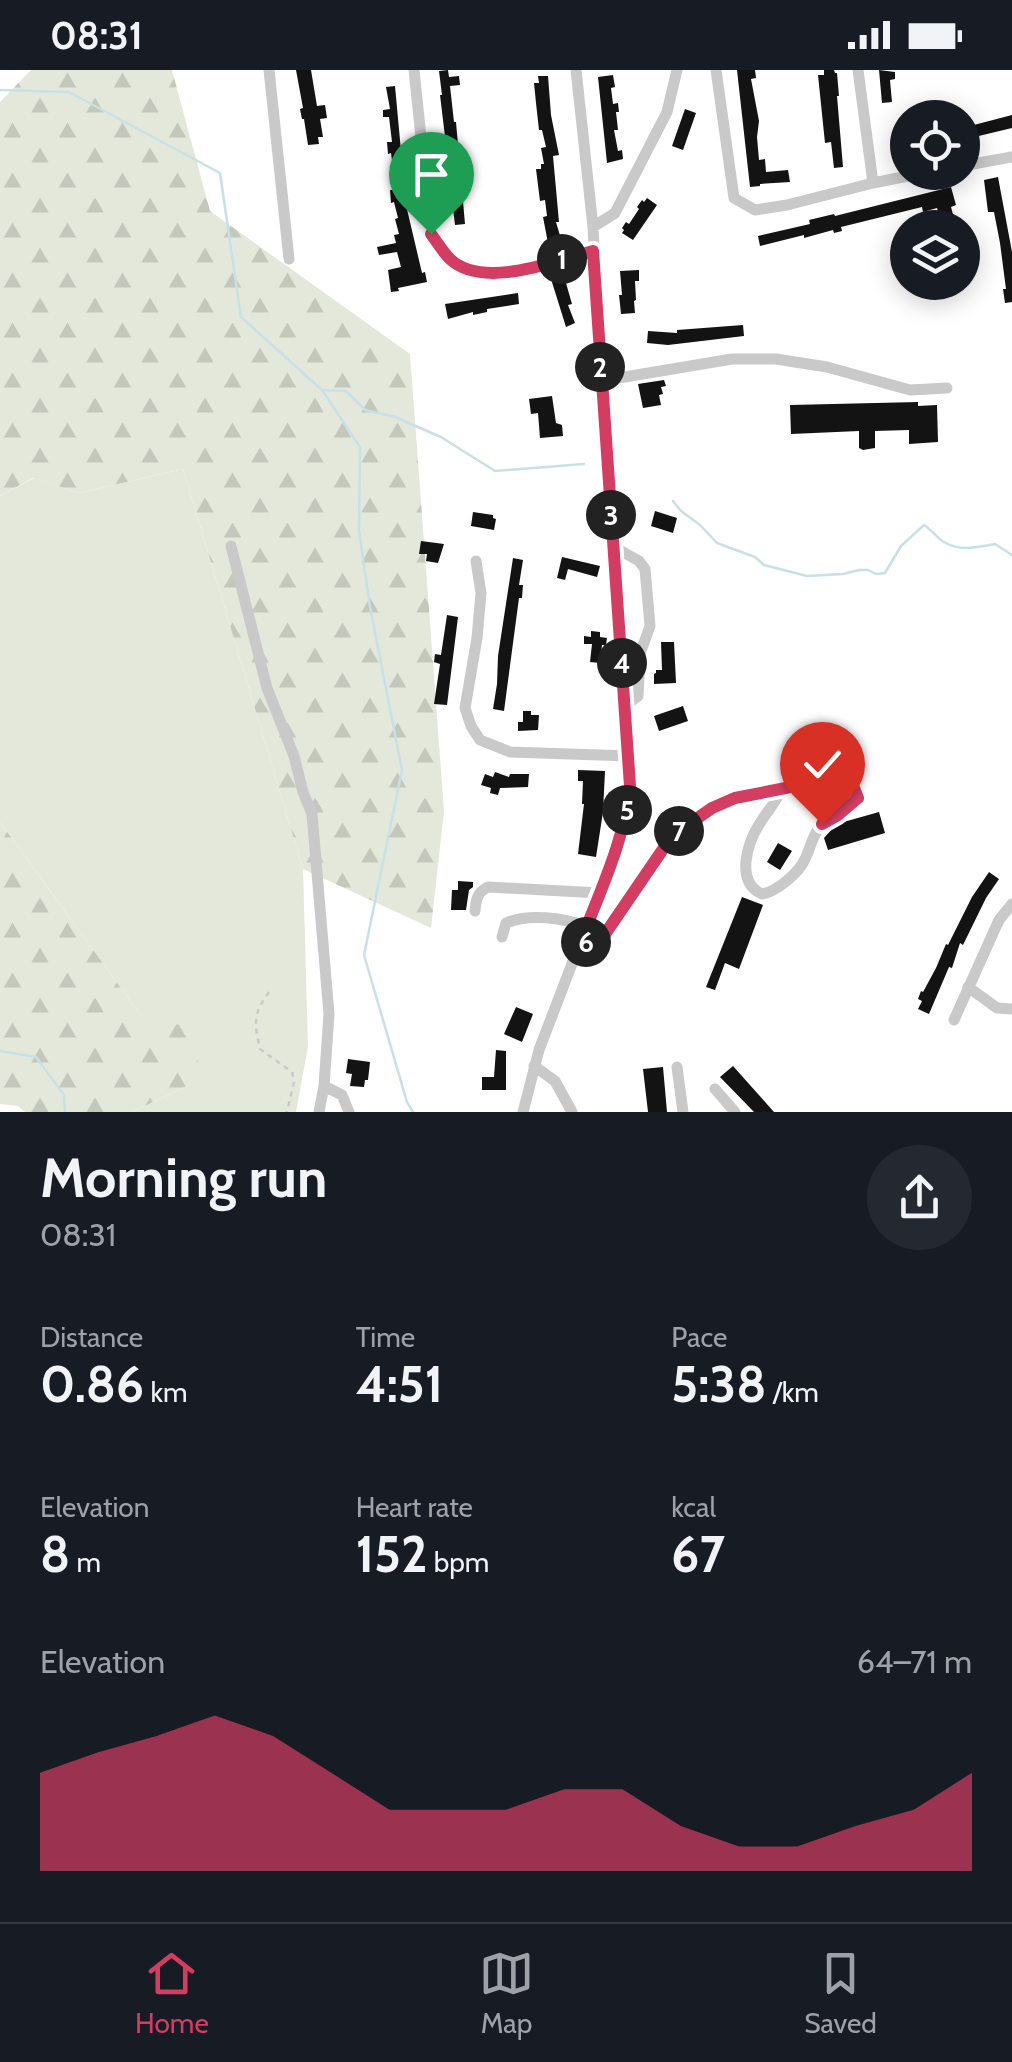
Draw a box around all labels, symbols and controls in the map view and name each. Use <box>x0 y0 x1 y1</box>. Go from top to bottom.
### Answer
text: 08:31 <box>50 12 143 59</box>
map controls <box>890 100 980 300</box>
button: locate <box>890 100 980 190</box>
pin <box>389 132 474 235</box>
icon: arrive <box>404 147 459 202</box>
button: layers <box>890 210 980 300</box>
pin: 1 <box>537 234 587 284</box>
text: 1 <box>557 242 567 276</box>
pin: 2 <box>575 342 625 392</box>
text: 2 <box>593 350 607 384</box>
pin: 3 <box>586 490 636 540</box>
text: 3 <box>603 498 619 532</box>
pin: 4 <box>597 638 647 688</box>
text: 4 <box>613 646 631 680</box>
pin <box>780 722 865 825</box>
icon: check <box>795 737 850 792</box>
pin: 5 <box>602 785 652 835</box>
text: 5 <box>619 793 635 827</box>
pin: 7 <box>654 806 704 856</box>
text: 7 <box>672 814 686 848</box>
pin: 6 <box>561 917 611 967</box>
text: 6 <box>578 925 594 959</box>
text: Morning run <box>40 1144 327 1211</box>
button: share <box>867 1145 972 1250</box>
text: 08:31 <box>40 1215 116 1254</box>
text: Distance <box>40 1320 143 1354</box>
text: Time <box>356 1320 415 1354</box>
text: Pace <box>671 1320 727 1354</box>
text: 0.86 <box>40 1354 144 1415</box>
text: 4:51 <box>356 1354 443 1415</box>
text: 5:38 <box>671 1354 766 1415</box>
text: km <box>144 1375 188 1409</box>
text: /km <box>766 1375 819 1409</box>
text: Elevation <box>40 1490 149 1524</box>
text: Heart rate <box>356 1490 473 1524</box>
text: kcal <box>671 1490 716 1524</box>
text: 8 <box>40 1524 70 1585</box>
text: 152 <box>356 1524 427 1585</box>
text: 67 <box>671 1524 725 1585</box>
text: m <box>70 1545 101 1579</box>
text: bpm <box>427 1545 489 1579</box>
text: Elevation <box>40 1642 165 1681</box>
text: 64–71 m <box>857 1642 972 1681</box>
tab: Home <box>135 1946 209 2040</box>
tab: Map <box>479 1946 534 2040</box>
tab: Saved <box>804 1946 877 2040</box>

